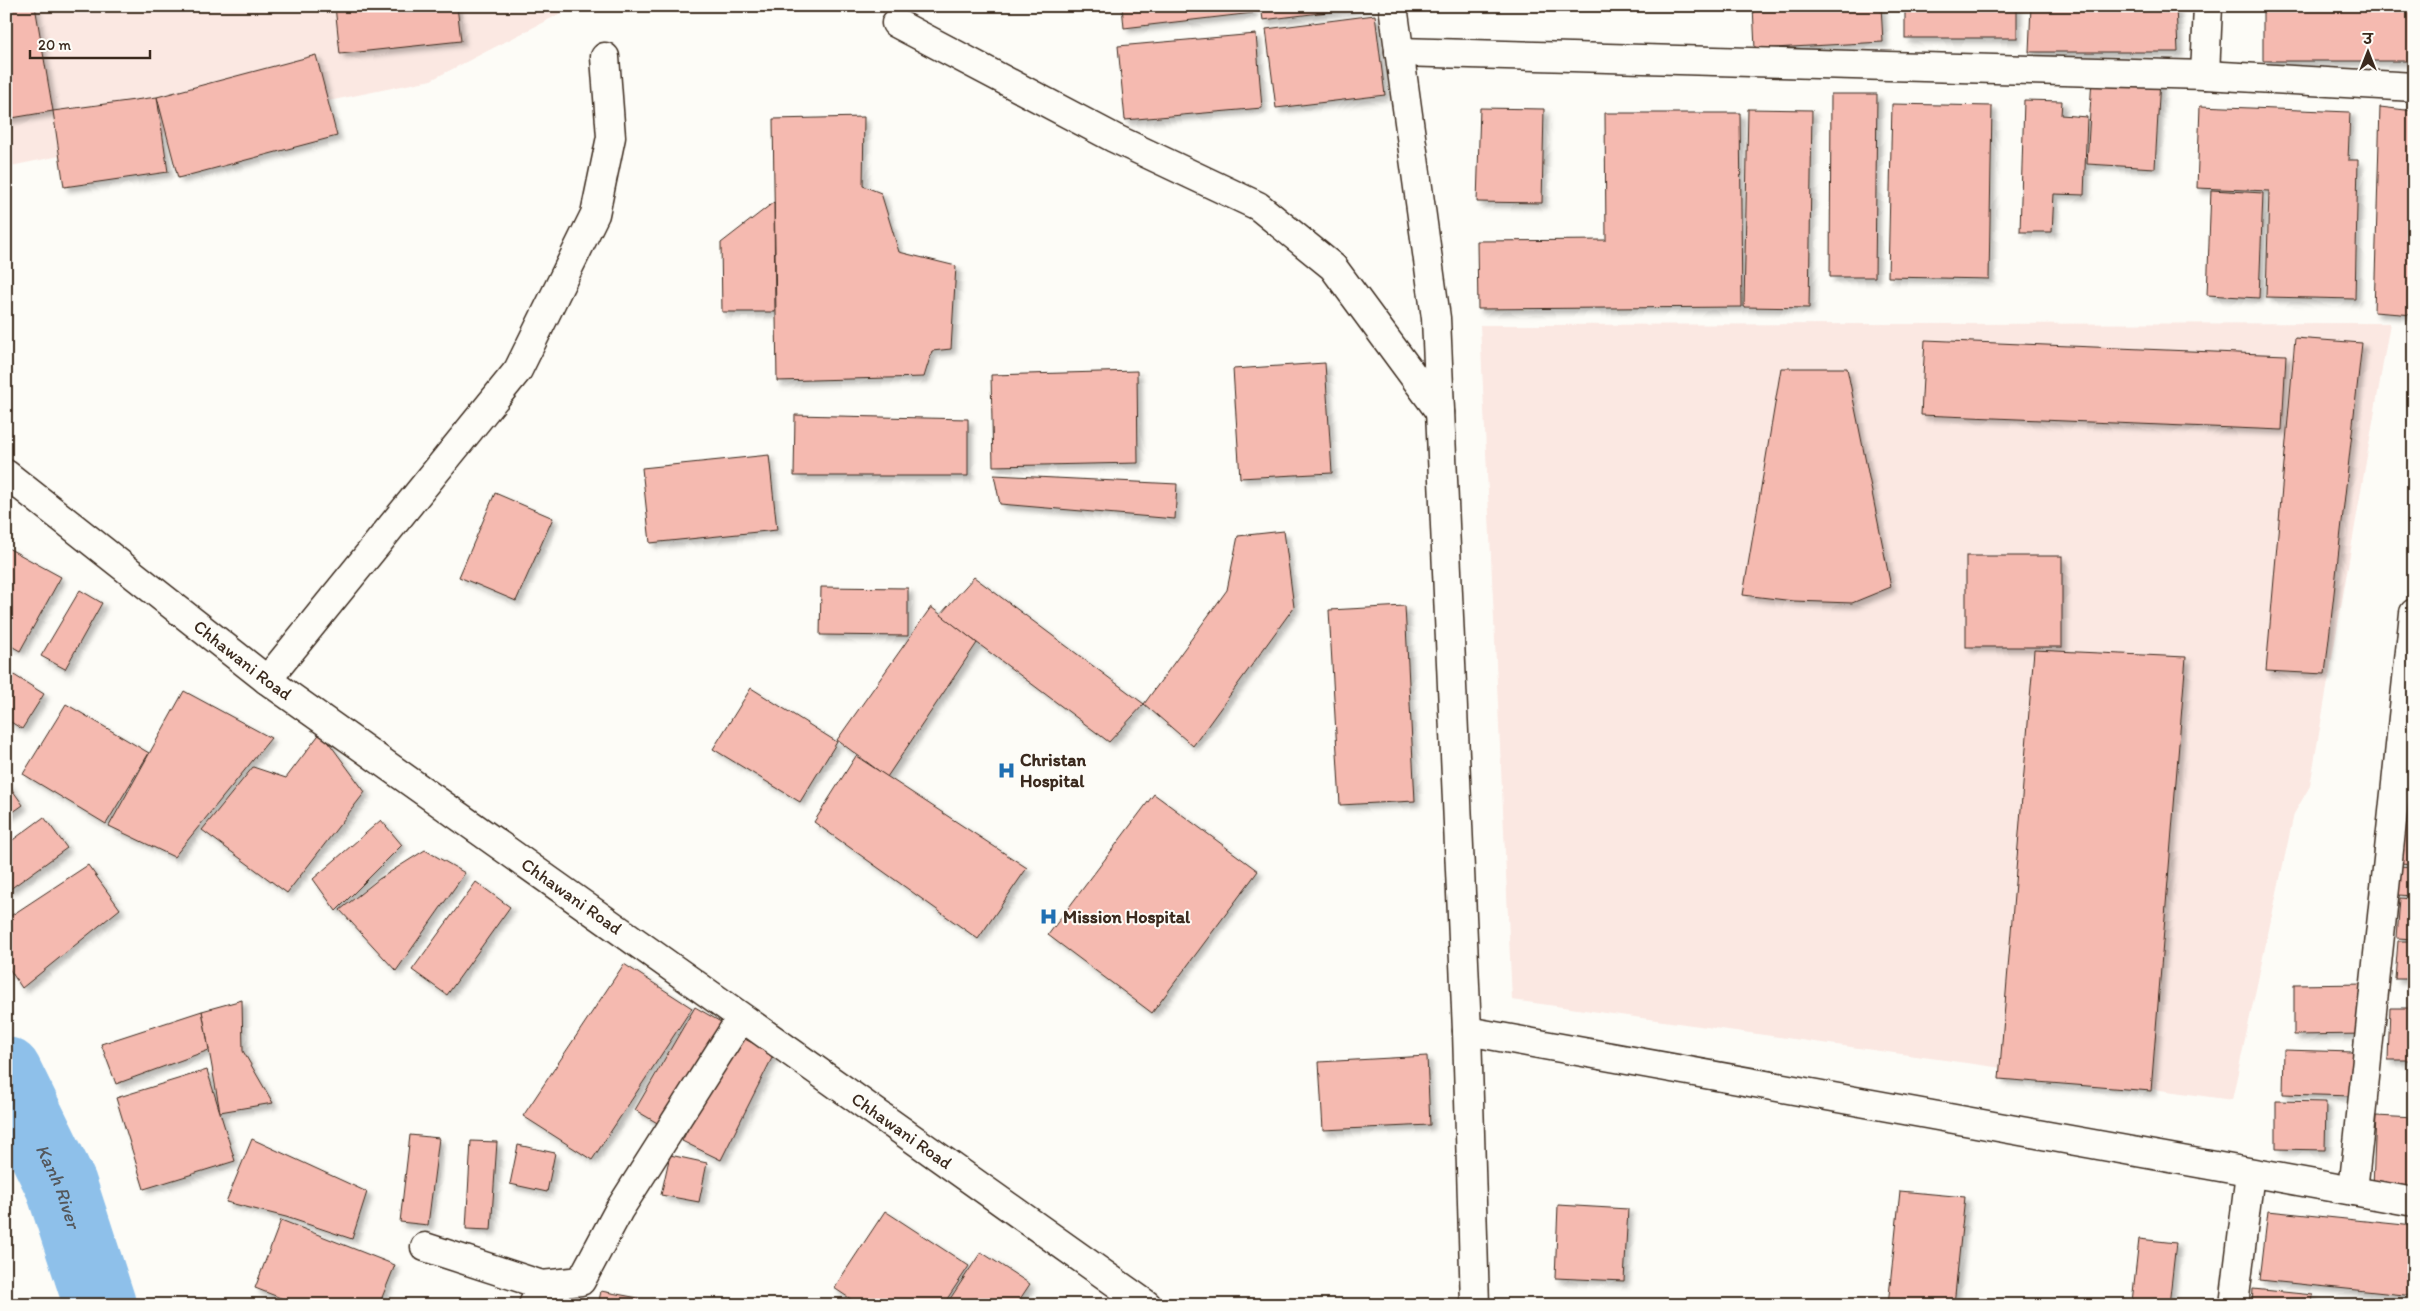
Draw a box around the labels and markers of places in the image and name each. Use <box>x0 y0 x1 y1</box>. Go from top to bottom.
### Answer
place label: Christan Hospital <box>1020 749 1086 792</box>
hospital icon: Christan Hospital <box>996 760 1016 780</box>
place label: Mission Hospital <box>1063 906 1191 928</box>
hospital icon: Mission Hospital <box>1039 907 1059 927</box>

